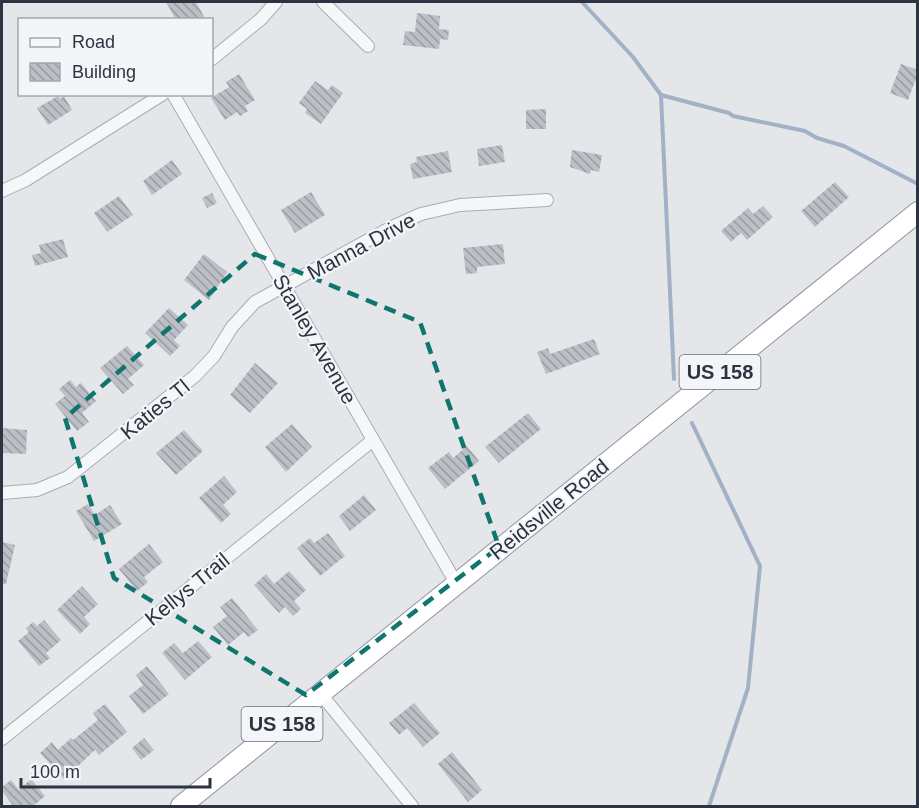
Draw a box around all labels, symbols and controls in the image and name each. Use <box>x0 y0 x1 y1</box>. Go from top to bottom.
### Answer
legend <box>18 18 213 96</box>
text: Road <box>72 32 115 52</box>
text: Building <box>72 62 136 82</box>
street label: Manna Drive <box>303 208 419 284</box>
street label: Stanley Avenue <box>269 270 361 408</box>
road number: US 158 <box>680 355 760 389</box>
street label: Katies Tl <box>116 374 194 444</box>
street label: Reidsville Road <box>485 454 613 564</box>
street label: Kellys Trail <box>140 548 234 630</box>
road number: US 158 <box>242 707 322 741</box>
scale bar <box>21 751 210 789</box>
text: 100 m <box>30 762 80 782</box>

